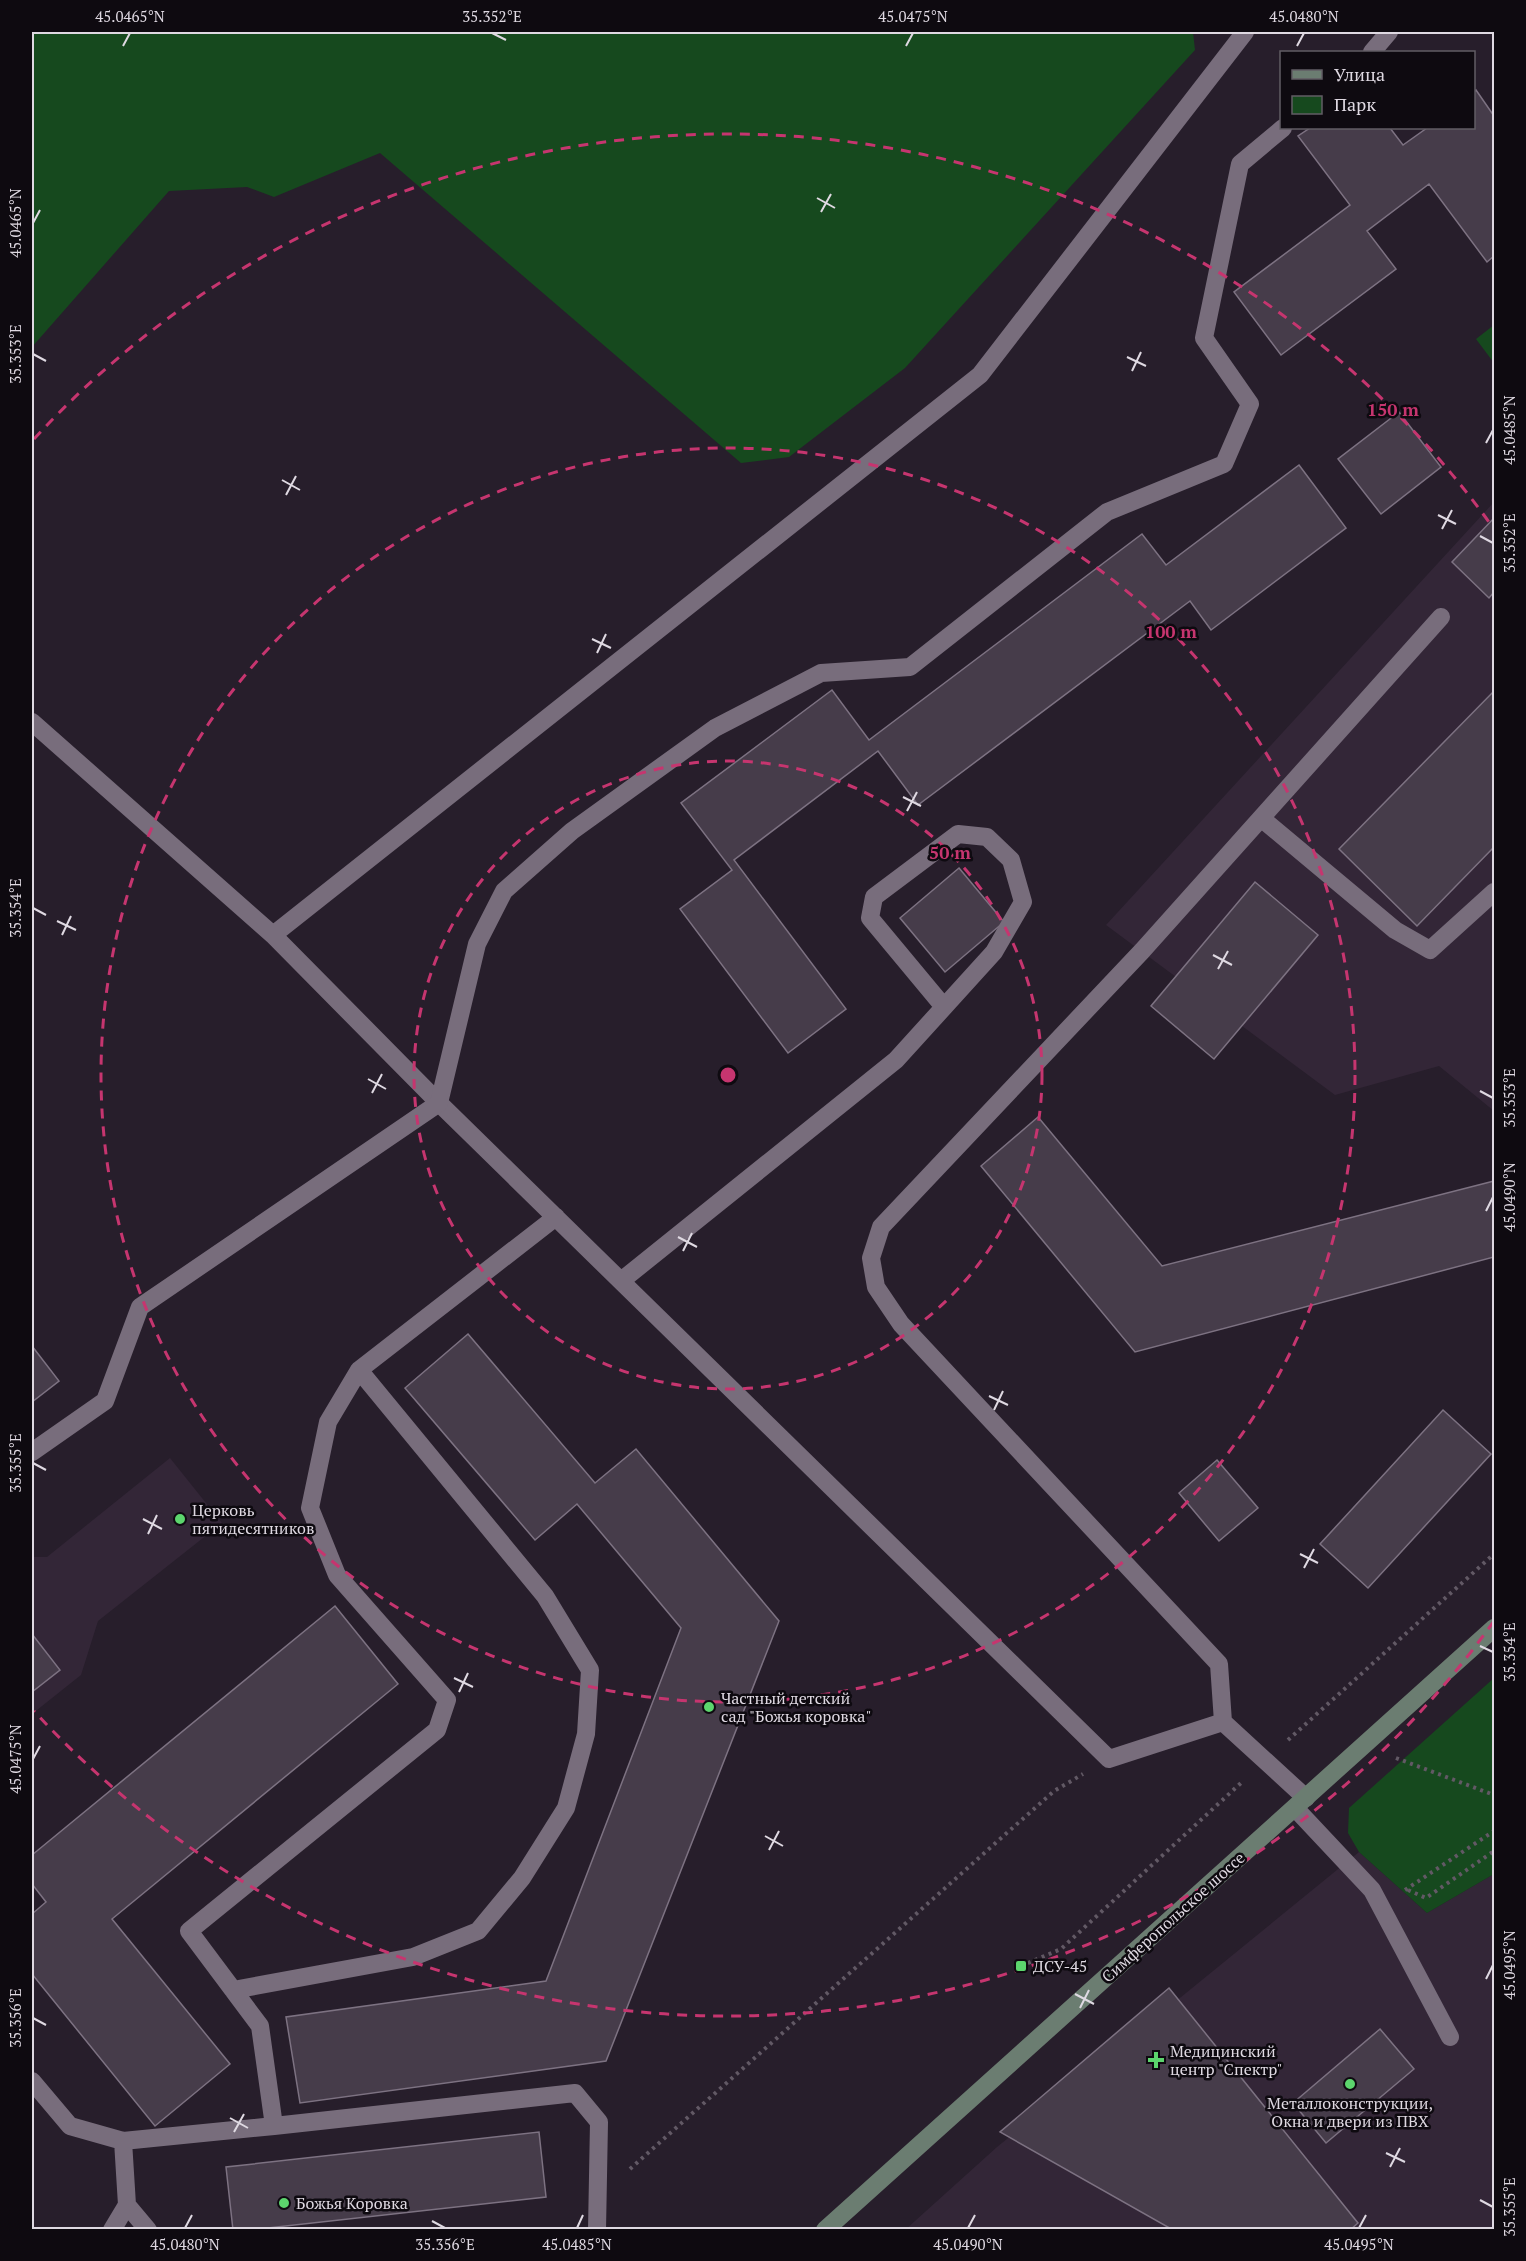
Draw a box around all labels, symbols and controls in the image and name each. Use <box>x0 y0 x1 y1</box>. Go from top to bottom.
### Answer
text: 45.0465°N <box>95 6 165 26</box>
text: 35.352°E <box>462 6 522 26</box>
text: 45.0475°N <box>878 6 948 26</box>
text: 45.0480°N <box>1269 6 1339 26</box>
legend <box>1280 51 1475 129</box>
text: Улица <box>1334 62 1385 86</box>
text: Парк <box>1334 92 1376 116</box>
text: 45.0465°N <box>5 188 25 258</box>
text: 35.353°E <box>5 324 25 384</box>
text: 45.0485°N <box>1499 395 1519 465</box>
text: 150 m <box>1367 397 1419 421</box>
text: 35.352°E <box>1499 513 1519 573</box>
text: 100 m <box>1145 619 1197 643</box>
text: 50 m <box>929 840 971 864</box>
text: 35.354°E <box>5 878 25 938</box>
centre of rings <box>718 1065 738 1085</box>
text: 35.353°E <box>1499 1068 1519 1128</box>
text: 45.0490°N <box>1499 1162 1519 1232</box>
text: 35.355°E <box>5 1433 25 1493</box>
place label: Церковь пятидесятников <box>192 1499 314 1539</box>
marker: Церковь пятидесятников <box>173 1512 187 1526</box>
text: 35.354°E <box>1499 1622 1519 1682</box>
place label: Частный детский сад "Божья коровка" <box>721 1687 872 1727</box>
marker: Частный детский сад "Божья коровка" <box>702 1700 716 1714</box>
text: 45.0475°N <box>5 1724 25 1794</box>
street label: Симферопольское шоссе <box>1097 1847 1249 1987</box>
text: 45.0495°N <box>1499 1930 1519 2000</box>
place label: ДСУ-45 <box>1033 1955 1087 1977</box>
marker: ДСУ-45 <box>1014 1959 1028 1973</box>
text: 35.356°E <box>5 1988 25 2048</box>
place label: Медицинский центр "Спектр" <box>1170 2040 1283 2080</box>
marker: Медицинский центр "Спектр" <box>1147 2051 1165 2069</box>
marker: Металлоконструкции, Окна и двери из ПВХ <box>1343 2077 1357 2091</box>
place label: Металлоконструкции, Окна и двери из ПВХ <box>1267 2092 1433 2132</box>
text: 35.355°E <box>1499 2177 1519 2237</box>
place label: Божья Коровка <box>296 2192 408 2214</box>
marker: Божья Коровка <box>277 2196 291 2210</box>
text: 45.0480°N <box>150 2234 220 2254</box>
text: 35.356°E <box>415 2234 475 2254</box>
text: 45.0485°N <box>542 2234 612 2254</box>
text: 45.0490°N <box>933 2234 1003 2254</box>
text: 45.0495°N <box>1324 2234 1394 2254</box>

